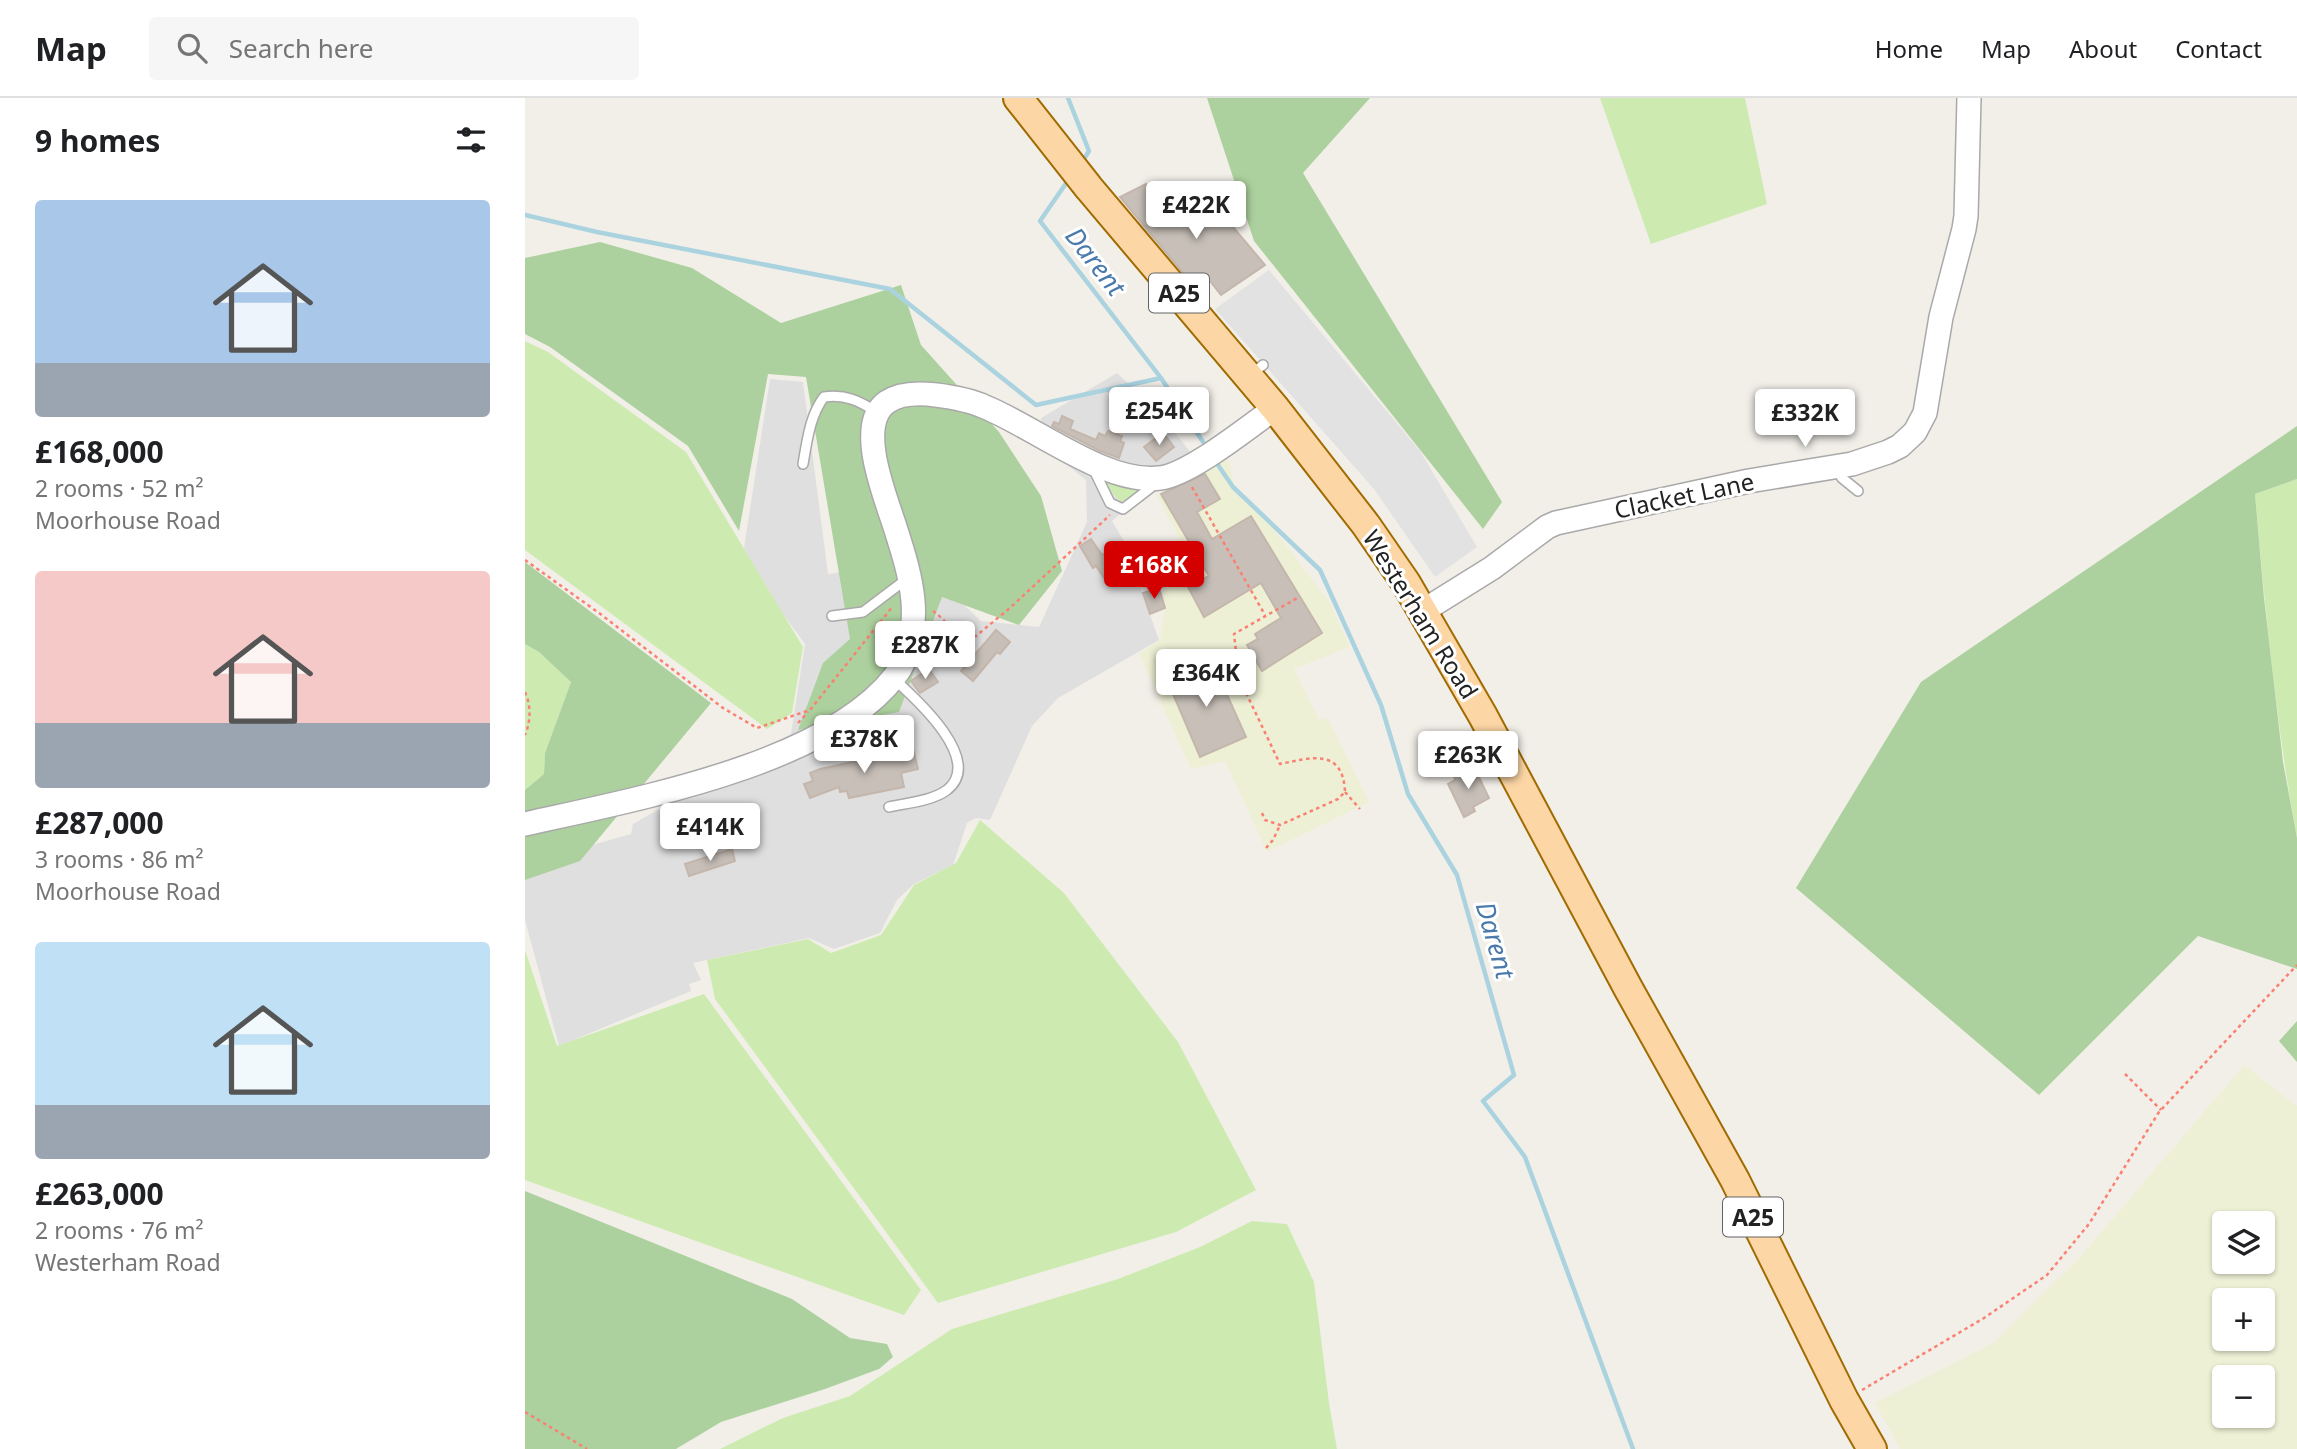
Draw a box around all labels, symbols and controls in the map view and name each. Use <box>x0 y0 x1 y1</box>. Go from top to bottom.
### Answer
search box <box>149 17 639 80</box>
text: Map <box>35 26 107 71</box>
icon: search <box>173 29 211 67</box>
text: Search here <box>229 30 373 66</box>
text: Home <box>1875 32 1943 65</box>
text: Map <box>1981 32 2031 65</box>
text: About <box>2069 32 2137 65</box>
text: Contact <box>2175 32 2262 65</box>
text: 9 homes <box>35 120 160 161</box>
icon: filters <box>452 121 490 159</box>
pin: £422K <box>1147 181 1245 241</box>
text: £422K <box>1162 188 1230 220</box>
water label: Darent <box>1058 219 1135 304</box>
icon: home <box>200 245 326 371</box>
road number: A25 <box>1149 274 1209 312</box>
pin: £254K <box>1110 388 1208 447</box>
pin: £332K <box>1756 390 1854 449</box>
text: £254K <box>1125 394 1193 426</box>
text: £332K <box>1771 396 1839 428</box>
text: £168,000 <box>35 431 164 472</box>
street label: Clacket Lane <box>1611 464 1757 526</box>
text: 2 rooms · 52 m² <box>35 472 204 504</box>
text: Moorhouse Road <box>35 504 221 536</box>
street label: Westerham Road <box>1356 523 1486 705</box>
pin: £168K <box>1105 542 1203 601</box>
text: £168K <box>1120 548 1188 580</box>
icon: home <box>200 616 326 742</box>
pin: £287K <box>876 622 974 681</box>
text: £287K <box>891 628 959 660</box>
pin: £364K <box>1157 650 1255 709</box>
text: £364K <box>1172 656 1240 688</box>
pin: £378K <box>815 716 913 775</box>
text: £378K <box>830 722 898 754</box>
pin: £263K <box>1419 732 1517 791</box>
text: £263K <box>1434 738 1502 770</box>
text: £287,000 <box>35 802 164 843</box>
pin: £414K <box>661 804 759 863</box>
text: £414K <box>676 810 744 842</box>
text: 3 rooms · 86 m² <box>35 843 204 875</box>
text: Moorhouse Road <box>35 875 221 907</box>
water label: Darent <box>1468 897 1525 984</box>
icon: home <box>200 987 326 1113</box>
text: £263,000 <box>35 1173 164 1214</box>
road number: A25 <box>1723 1198 1783 1236</box>
map controls <box>2212 1211 2275 1428</box>
button: layers <box>2212 1211 2275 1274</box>
text: 2 rooms · 76 m² <box>35 1214 204 1246</box>
text: Westerham Road <box>35 1246 221 1278</box>
button: + <box>2212 1288 2275 1351</box>
button: − <box>2212 1365 2275 1428</box>

